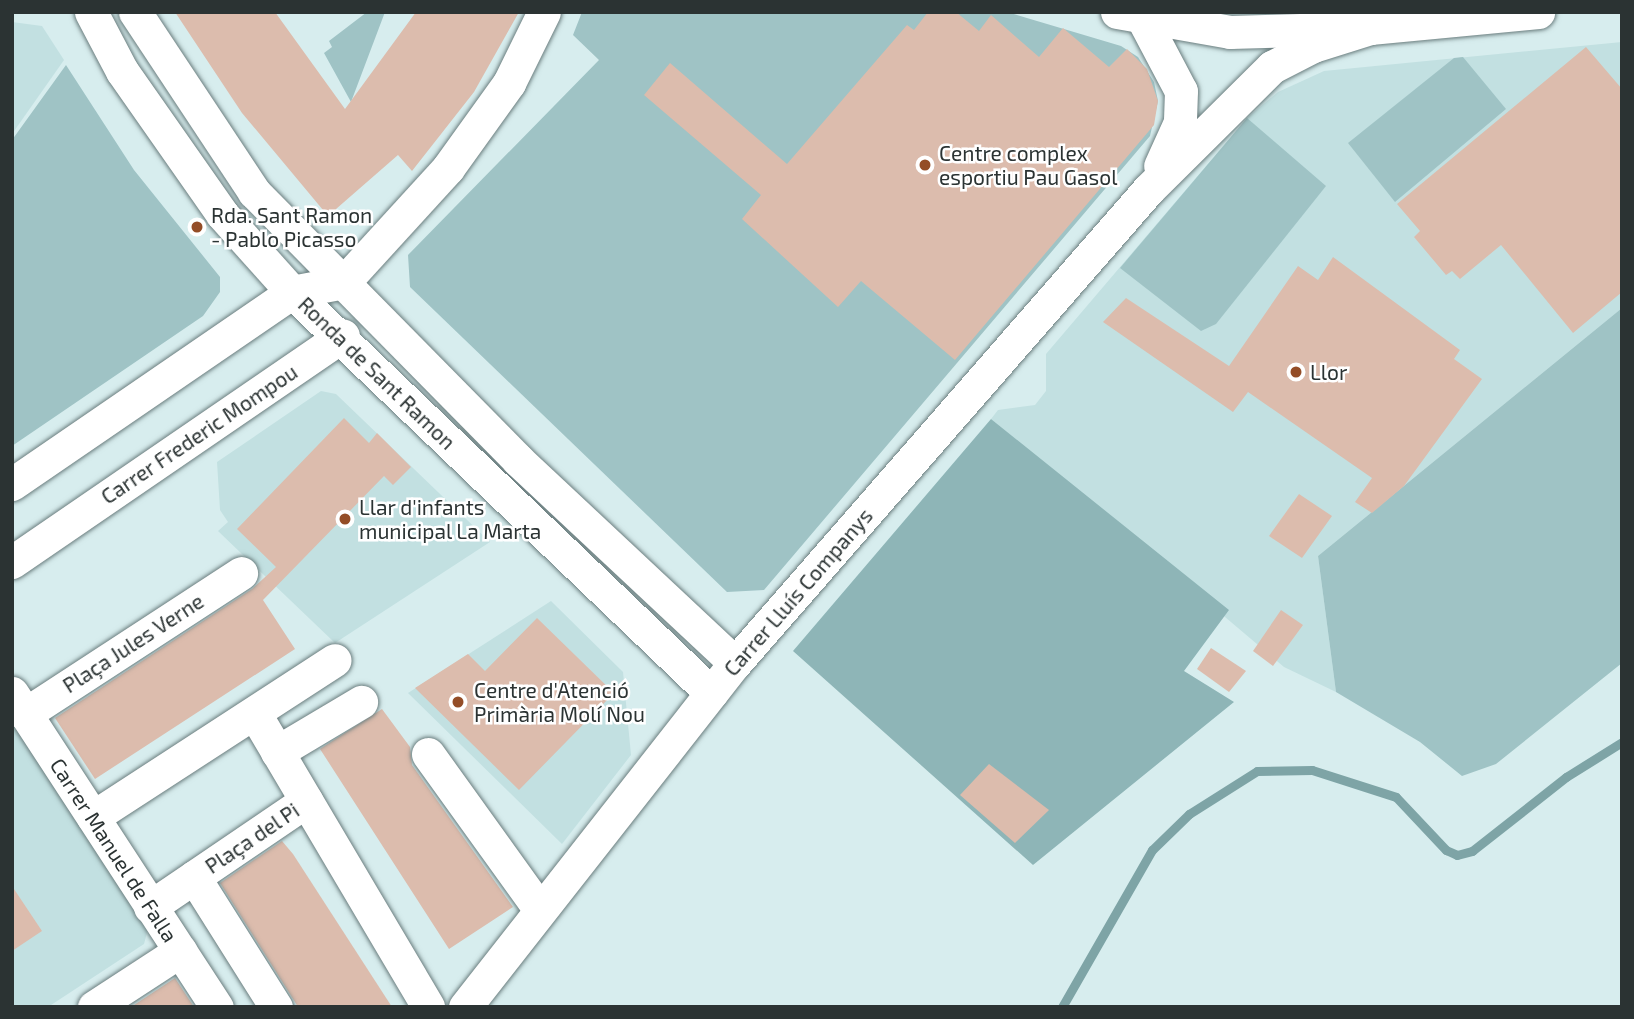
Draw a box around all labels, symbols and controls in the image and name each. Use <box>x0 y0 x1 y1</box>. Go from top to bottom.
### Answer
place label: Centre complex esportiu Pau Gasol <box>939 140 1117 190</box>
marker: Centre complex esportiu Pau Gasol <box>917 157 933 173</box>
place label: Rda. Sant Ramon - Pablo Picasso <box>211 202 372 252</box>
marker: Rda. Sant Ramon - Pablo Picasso <box>189 219 205 235</box>
street label: Ronda de Sant Ramon <box>293 292 461 454</box>
street label: Carrer Frederic Mompou <box>96 359 302 509</box>
place label: Llor <box>1310 359 1347 385</box>
marker: Llor <box>1288 364 1304 380</box>
place label: Llar d'infants municipal La Marta <box>359 494 542 544</box>
street label: Carrer Lluís Companys <box>718 503 878 681</box>
marker: Llar d'infants municipal La Marta <box>337 511 353 527</box>
street label: Plaça Jules Verne <box>57 588 209 698</box>
place label: Centre d'Atenció Primària Molí Nou <box>474 677 645 727</box>
marker: Centre d'Atenció Primària Molí Nou <box>448 692 468 712</box>
street label: Carrer Manuel de Falla <box>45 753 183 947</box>
street label: Plaça del Pi <box>200 797 304 879</box>

